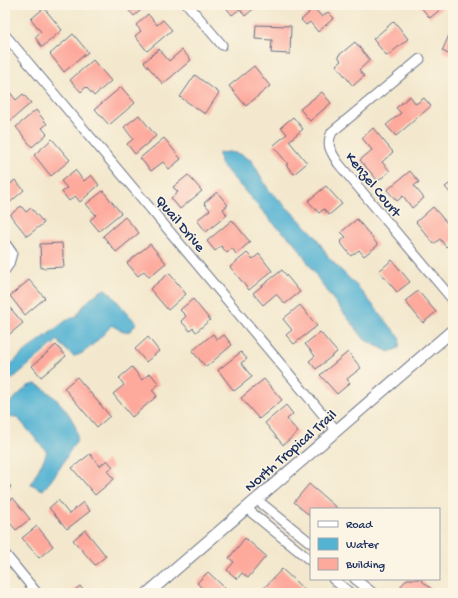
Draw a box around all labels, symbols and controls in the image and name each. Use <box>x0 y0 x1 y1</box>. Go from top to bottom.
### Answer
street label: Kenzel Court <box>341 149 405 223</box>
street label: Quail Drive <box>151 192 208 256</box>
street label: North Tropical Trail <box>241 407 341 496</box>
legend <box>310 508 440 580</box>
text: Road <box>346 519 373 533</box>
text: Water <box>346 539 380 553</box>
text: Building <box>345 559 385 573</box>

